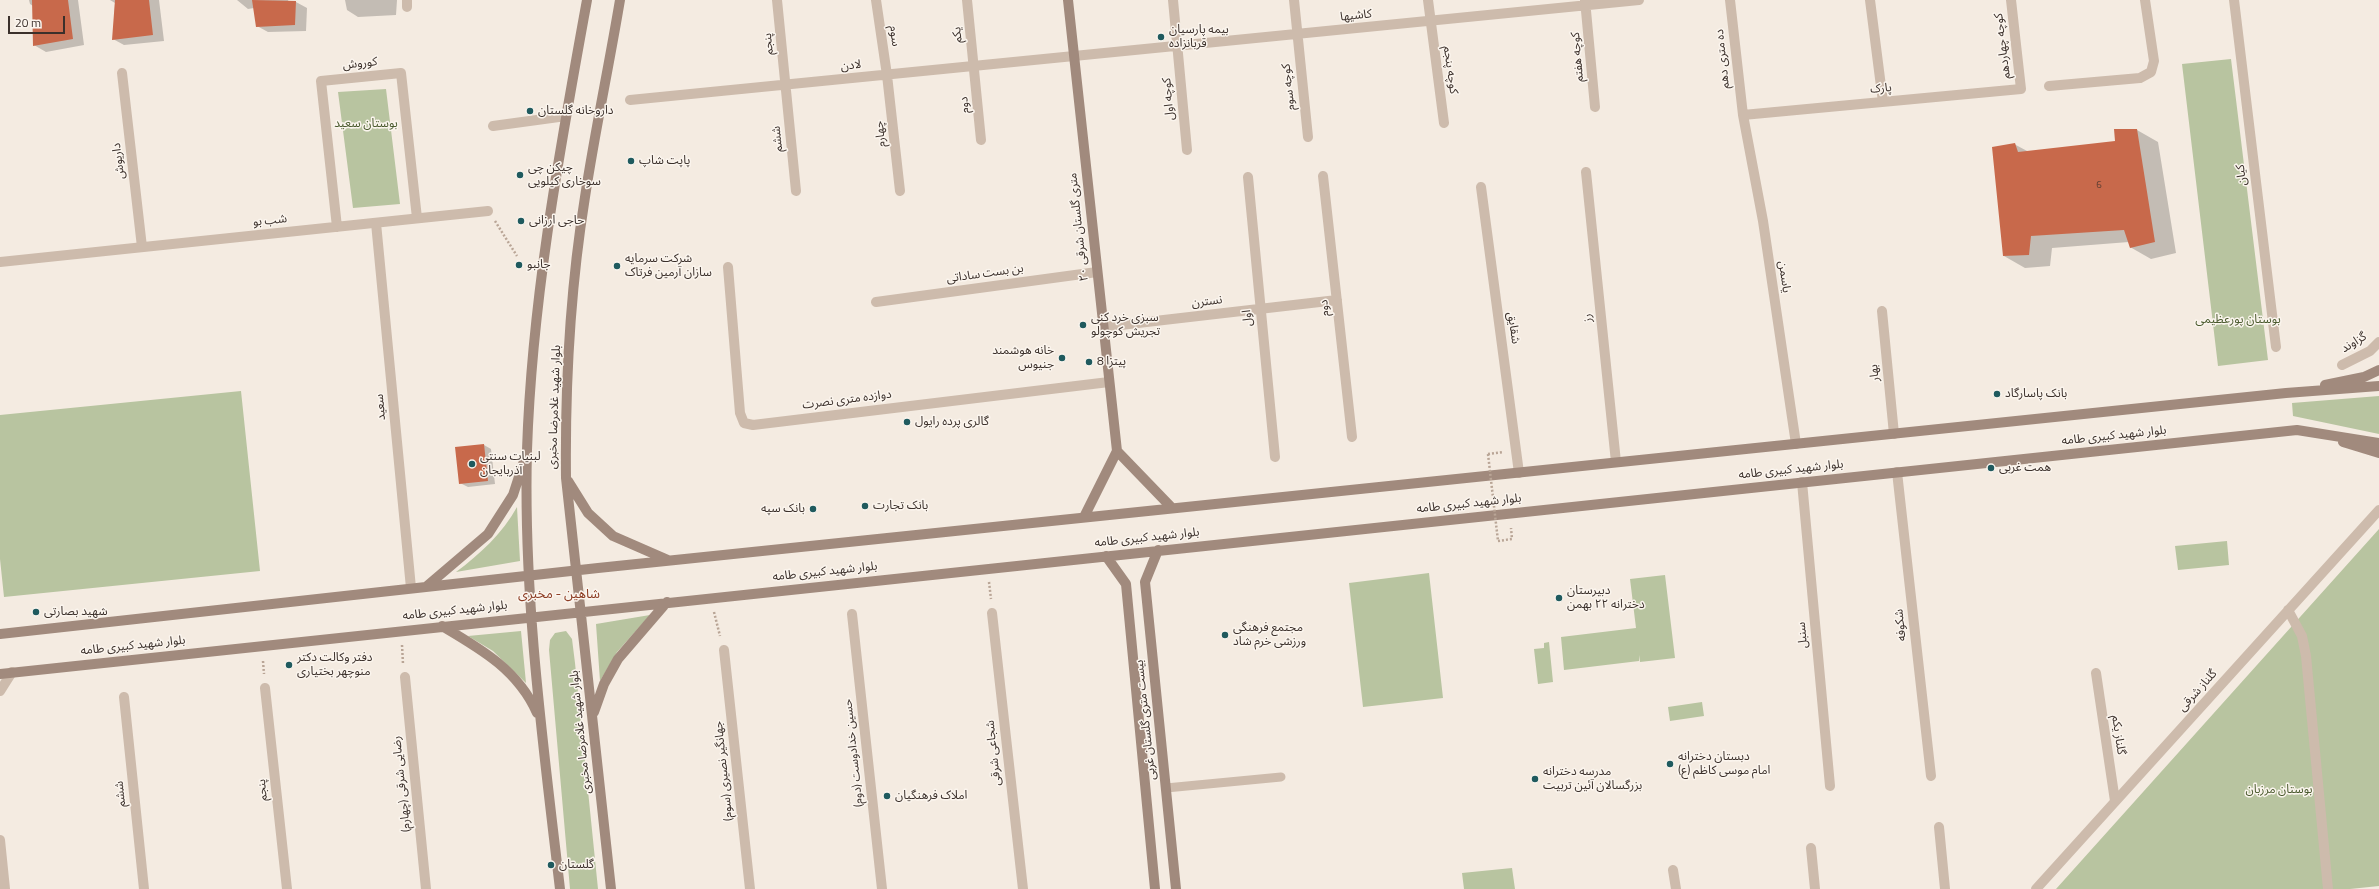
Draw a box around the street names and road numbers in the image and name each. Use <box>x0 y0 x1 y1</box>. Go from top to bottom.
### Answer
street label: کاشیها <box>1339 7 1373 25</box>
street label: کوچه چهاردهم <box>1992 12 2014 80</box>
street label: سوم <box>885 25 903 47</box>
street label: یکم <box>950 26 966 44</box>
street label: ده متری دهم <box>1713 28 1733 90</box>
street label: کوچه هفتم <box>1569 31 1587 83</box>
street label: پنجم <box>761 32 777 56</box>
street label: کوچه پنجم <box>1440 45 1460 95</box>
street label: کوروش <box>342 55 378 73</box>
street label: لادن <box>840 58 862 74</box>
street label: کوچه سوم <box>1279 63 1299 111</box>
street label: کوچه اول <box>1160 77 1178 121</box>
street label: پارک <box>1870 81 1892 97</box>
street label: دوم <box>957 96 973 114</box>
street label: چهارم <box>872 120 890 148</box>
street label: ششم <box>769 125 787 153</box>
street label: داریوش <box>110 142 128 180</box>
street label: کیان <box>2234 164 2250 186</box>
street label: ۲۰ متری گلستان شرقی <box>1066 172 1092 282</box>
street label: شب بو <box>252 212 288 230</box>
street label: یاسمن <box>1775 260 1793 294</box>
street label: بن بست ساداتی <box>946 261 1024 287</box>
street label: نسترن <box>1191 293 1223 311</box>
street label: دوم <box>1317 299 1333 317</box>
street label: اول <box>1240 309 1256 327</box>
street label: شقایق <box>1504 311 1522 345</box>
street label: رز <box>1580 313 1596 323</box>
street label: گزاوند <box>2339 330 2369 356</box>
street label: بلوار شهید غلامرضا مخبری <box>546 345 564 469</box>
street label: بهار <box>1867 364 1883 382</box>
street label: دوازده متری نصرت <box>802 387 892 413</box>
street label: سعید <box>373 393 389 421</box>
street label: بلوار شهید کبیری طامه <box>2061 423 2167 449</box>
street label: بلوار شهید کبیری طامه <box>1738 457 1844 483</box>
street label: بلوار شهید کبیری طامه <box>1416 491 1522 517</box>
street label: بلوار شهید کبیری طامه <box>1094 525 1200 551</box>
street label: بلوار شهید کبیری طامه <box>772 559 878 585</box>
street label: بلوار شهید کبیری طامه <box>402 598 508 624</box>
street label: شکوفه <box>1892 608 1910 642</box>
street label: سنبل <box>1795 621 1811 649</box>
street label: بلوار شهید کبیری طامه <box>80 633 186 659</box>
street label: بیست متری گلستان غربی <box>1133 659 1159 781</box>
street label: گلناز شرقی <box>2176 667 2220 715</box>
street label: بلوار شهید غلامرضا مخبری <box>567 669 595 795</box>
street label: حسین خدادوست (دوم) <box>841 698 867 808</box>
street label: گلناز یکم <box>2108 714 2128 756</box>
street label: شجاعی شرقی <box>983 719 1005 787</box>
street label: جهانگیر نصیری (سوم) <box>712 720 736 822</box>
street label: رضایی شرقی (چهارم) <box>390 735 414 833</box>
street label: پنجم <box>255 778 271 802</box>
street label: ششم <box>112 780 130 808</box>

